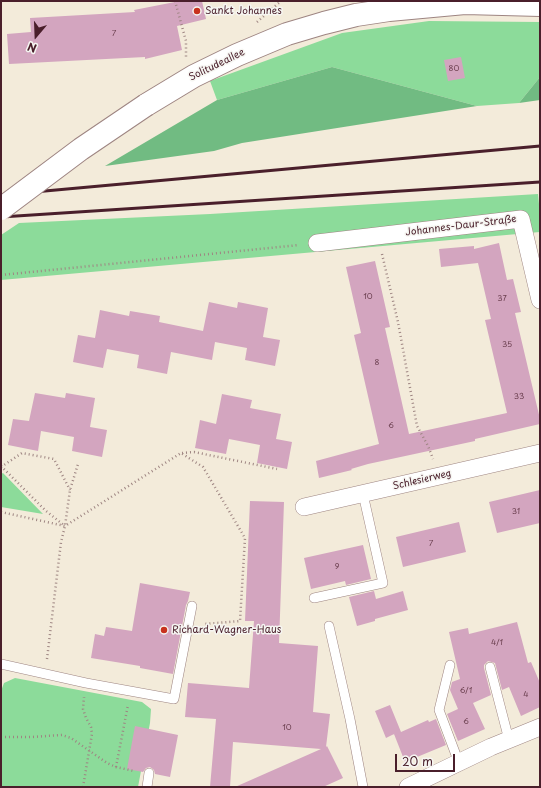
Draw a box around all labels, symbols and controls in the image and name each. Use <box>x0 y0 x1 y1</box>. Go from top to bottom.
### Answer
place label: Sankt Johannes <box>205 5 282 17</box>
marker: Sankt Johannes <box>192 6 202 16</box>
north arrow <box>16 16 56 56</box>
house number: 7 <box>112 29 116 39</box>
text: N <box>25 38 39 57</box>
street label: Solitudeallee <box>187 46 247 84</box>
house number: 80 <box>449 64 459 74</box>
street label: Johannes-Daur-Straße <box>405 213 517 239</box>
house number: 10 <box>363 292 373 302</box>
house number: 37 <box>497 294 507 304</box>
house number: 35 <box>502 340 512 350</box>
house number: 8 <box>375 358 379 368</box>
house number: 33 <box>514 392 524 402</box>
house number: 6 <box>388 421 394 431</box>
street label: Schlesierweg <box>392 467 452 493</box>
house number: 31 <box>512 507 520 517</box>
house number: 7 <box>429 539 433 549</box>
house number: 9 <box>335 562 339 572</box>
place label: Richard-Wagner-Haus <box>172 624 281 636</box>
marker: Richard-Wagner-Haus <box>159 625 169 635</box>
house number: 4/1 <box>491 638 503 648</box>
house number: 6/1 <box>460 686 472 696</box>
house number: 4 <box>523 690 529 700</box>
house number: 6 <box>463 717 469 727</box>
house number: 10 <box>282 723 292 733</box>
scale bar <box>397 746 457 772</box>
text: 20 m <box>402 752 433 770</box>

